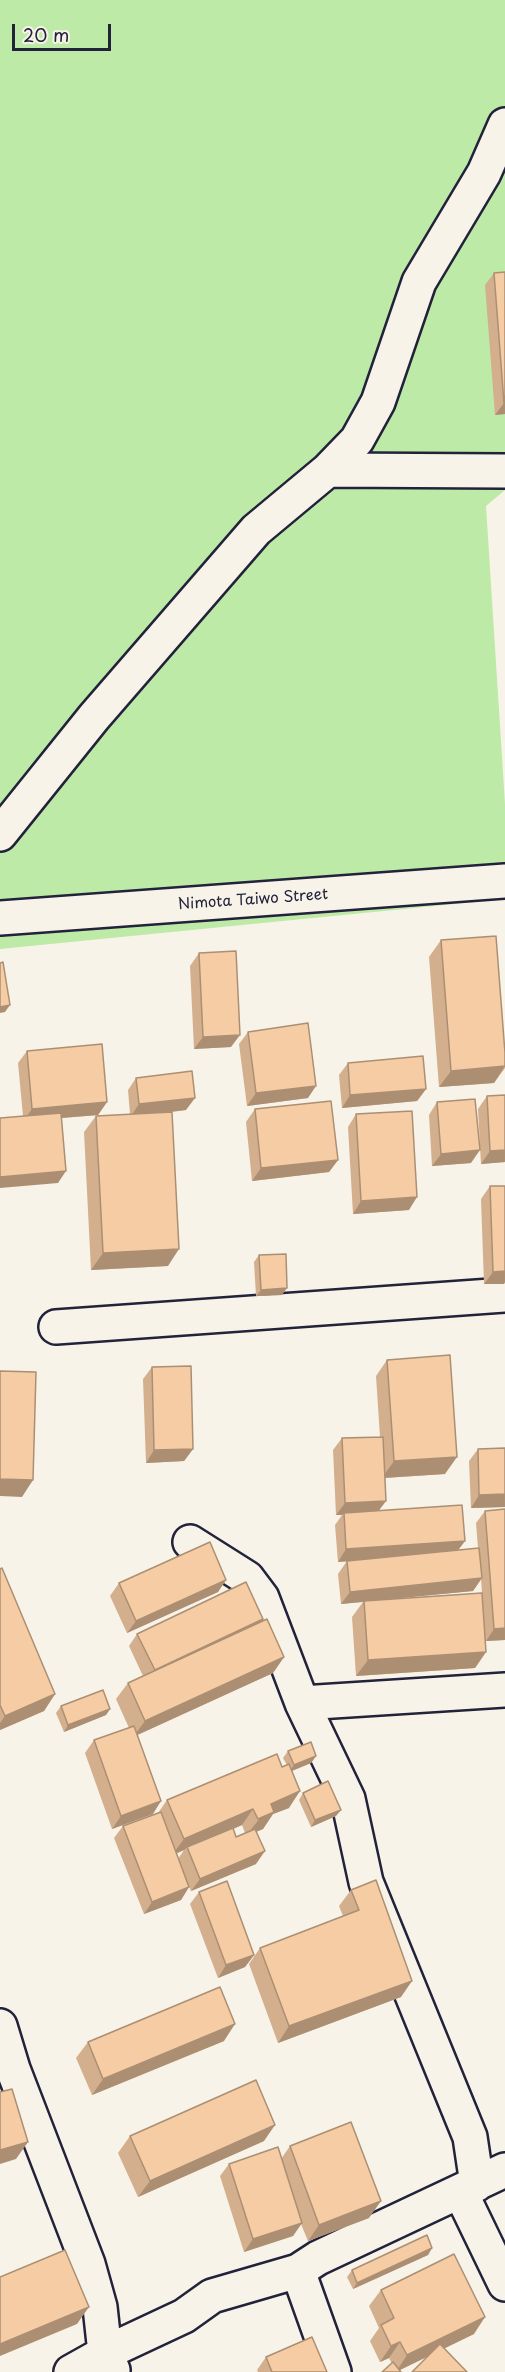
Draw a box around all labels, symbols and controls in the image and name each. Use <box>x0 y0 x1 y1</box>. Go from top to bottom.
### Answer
scale bar <box>15 12 114 50</box>
text: 20 m <box>23 21 69 48</box>
street label: Nimota Taiwo Street <box>177 886 329 914</box>

